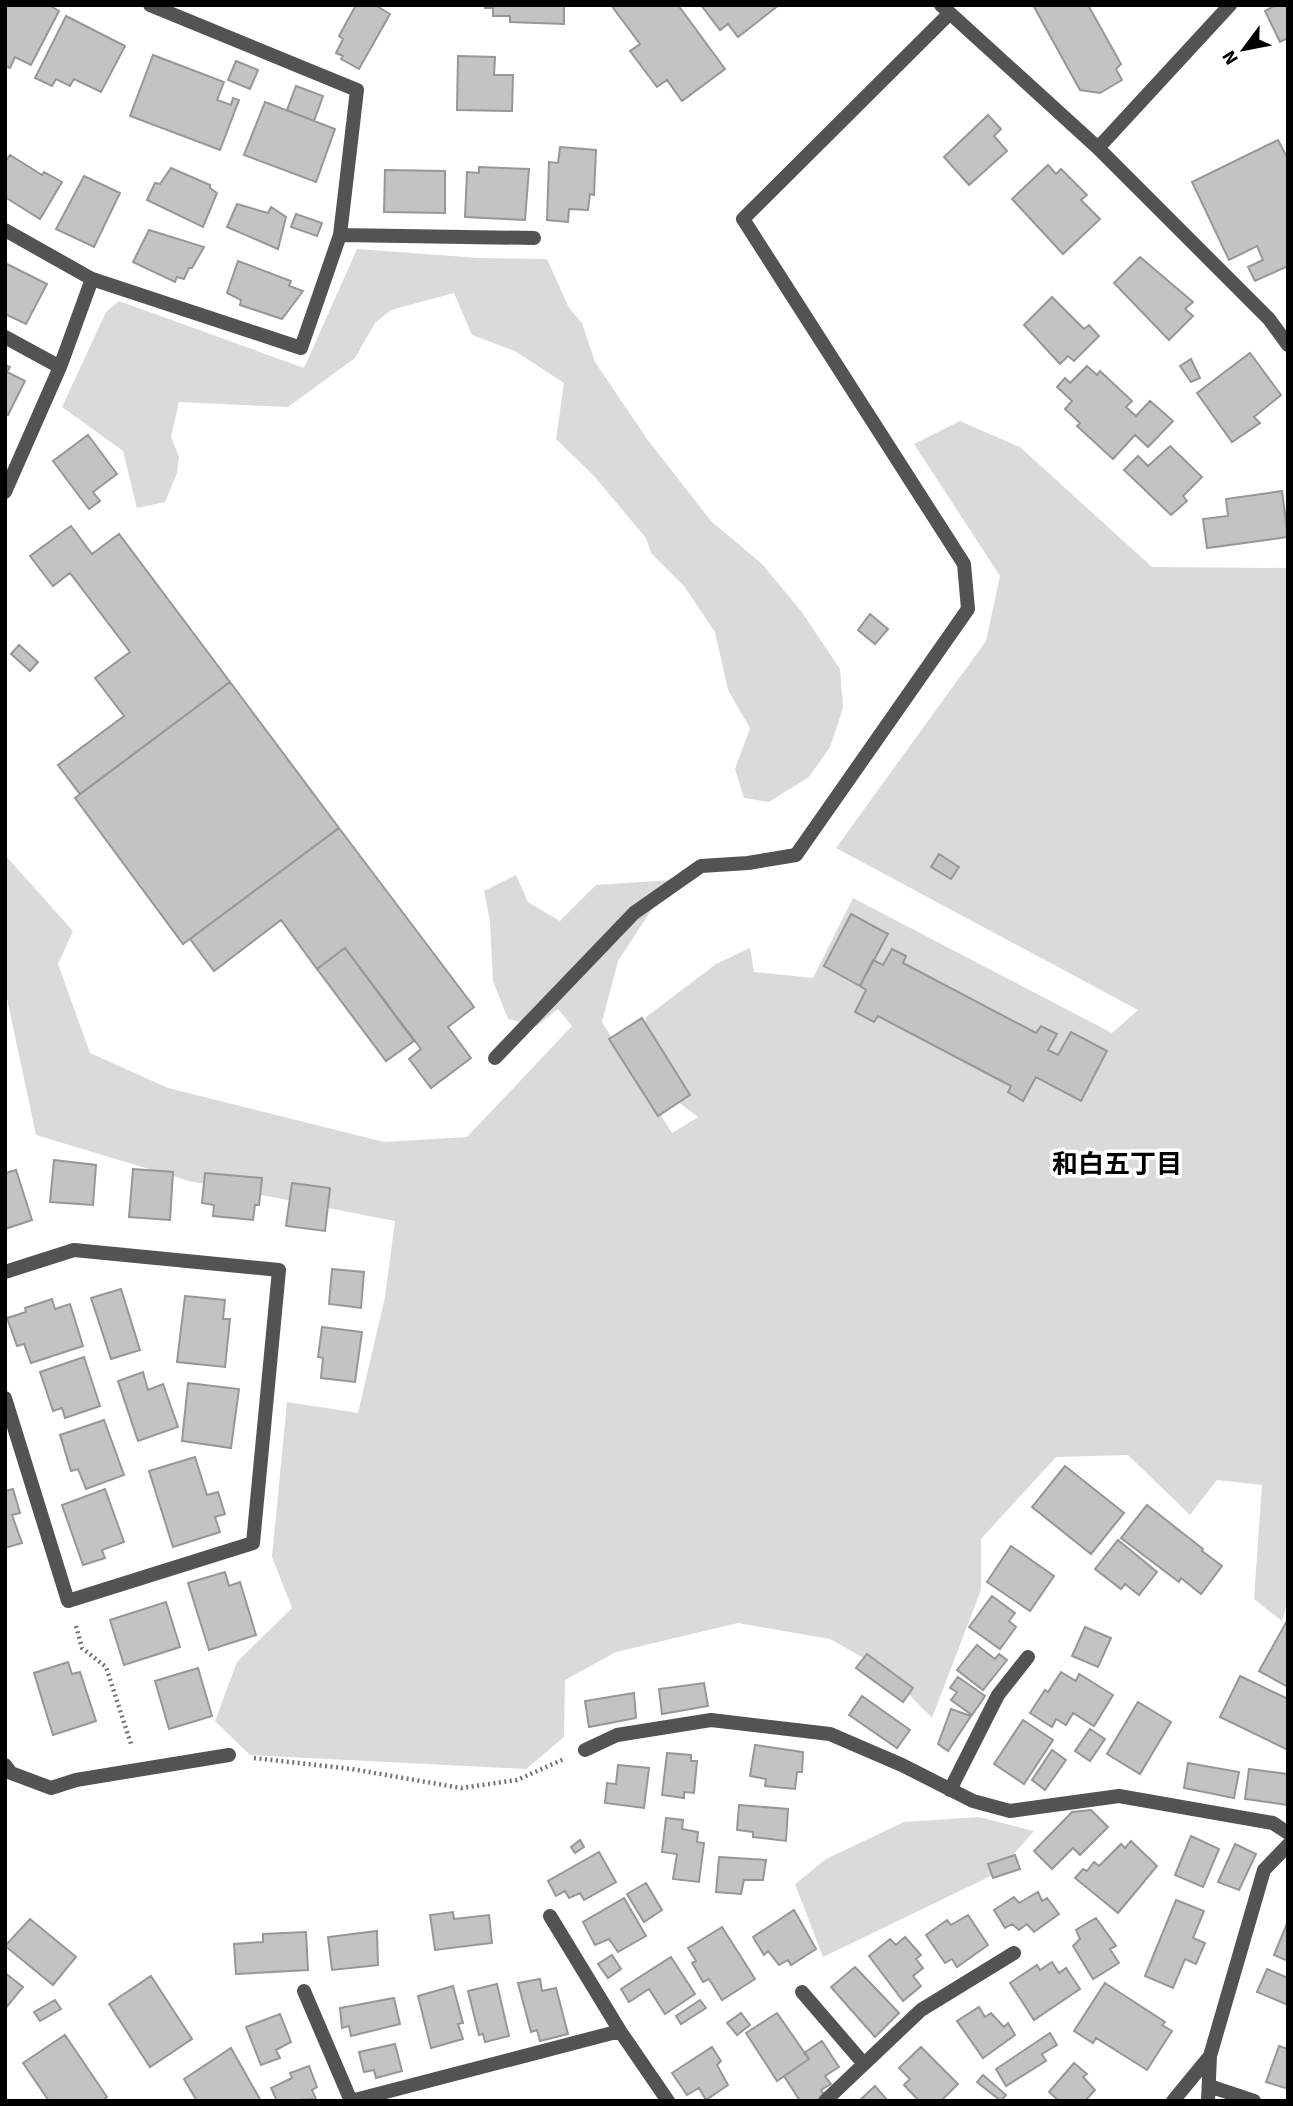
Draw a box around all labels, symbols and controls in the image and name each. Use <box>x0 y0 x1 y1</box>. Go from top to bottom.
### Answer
north arrow <box>1209 14 1279 84</box>
text: N <box>1216 45 1246 70</box>
district label: 和白五丁目 <box>1052 1146 1182 1183</box>

